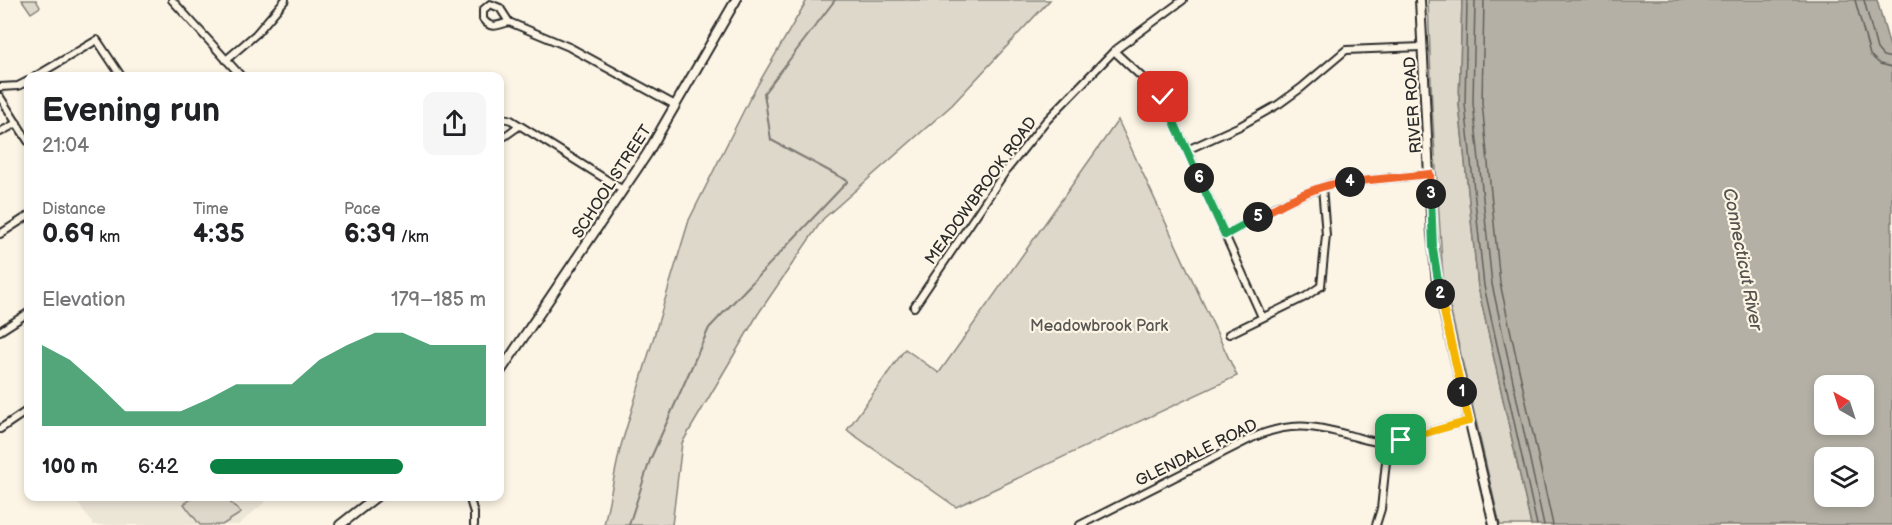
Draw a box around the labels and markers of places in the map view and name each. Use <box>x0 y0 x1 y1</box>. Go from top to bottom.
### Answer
pin <box>1137 71 1188 122</box>
pin: 6 <box>1184 163 1214 193</box>
pin: 4 <box>1335 167 1365 197</box>
pin: 3 <box>1416 179 1446 209</box>
pin: 5 <box>1243 202 1273 232</box>
pin: 2 <box>1425 279 1455 309</box>
pin: 1 <box>1447 377 1477 407</box>
pin <box>1375 414 1426 465</box>

